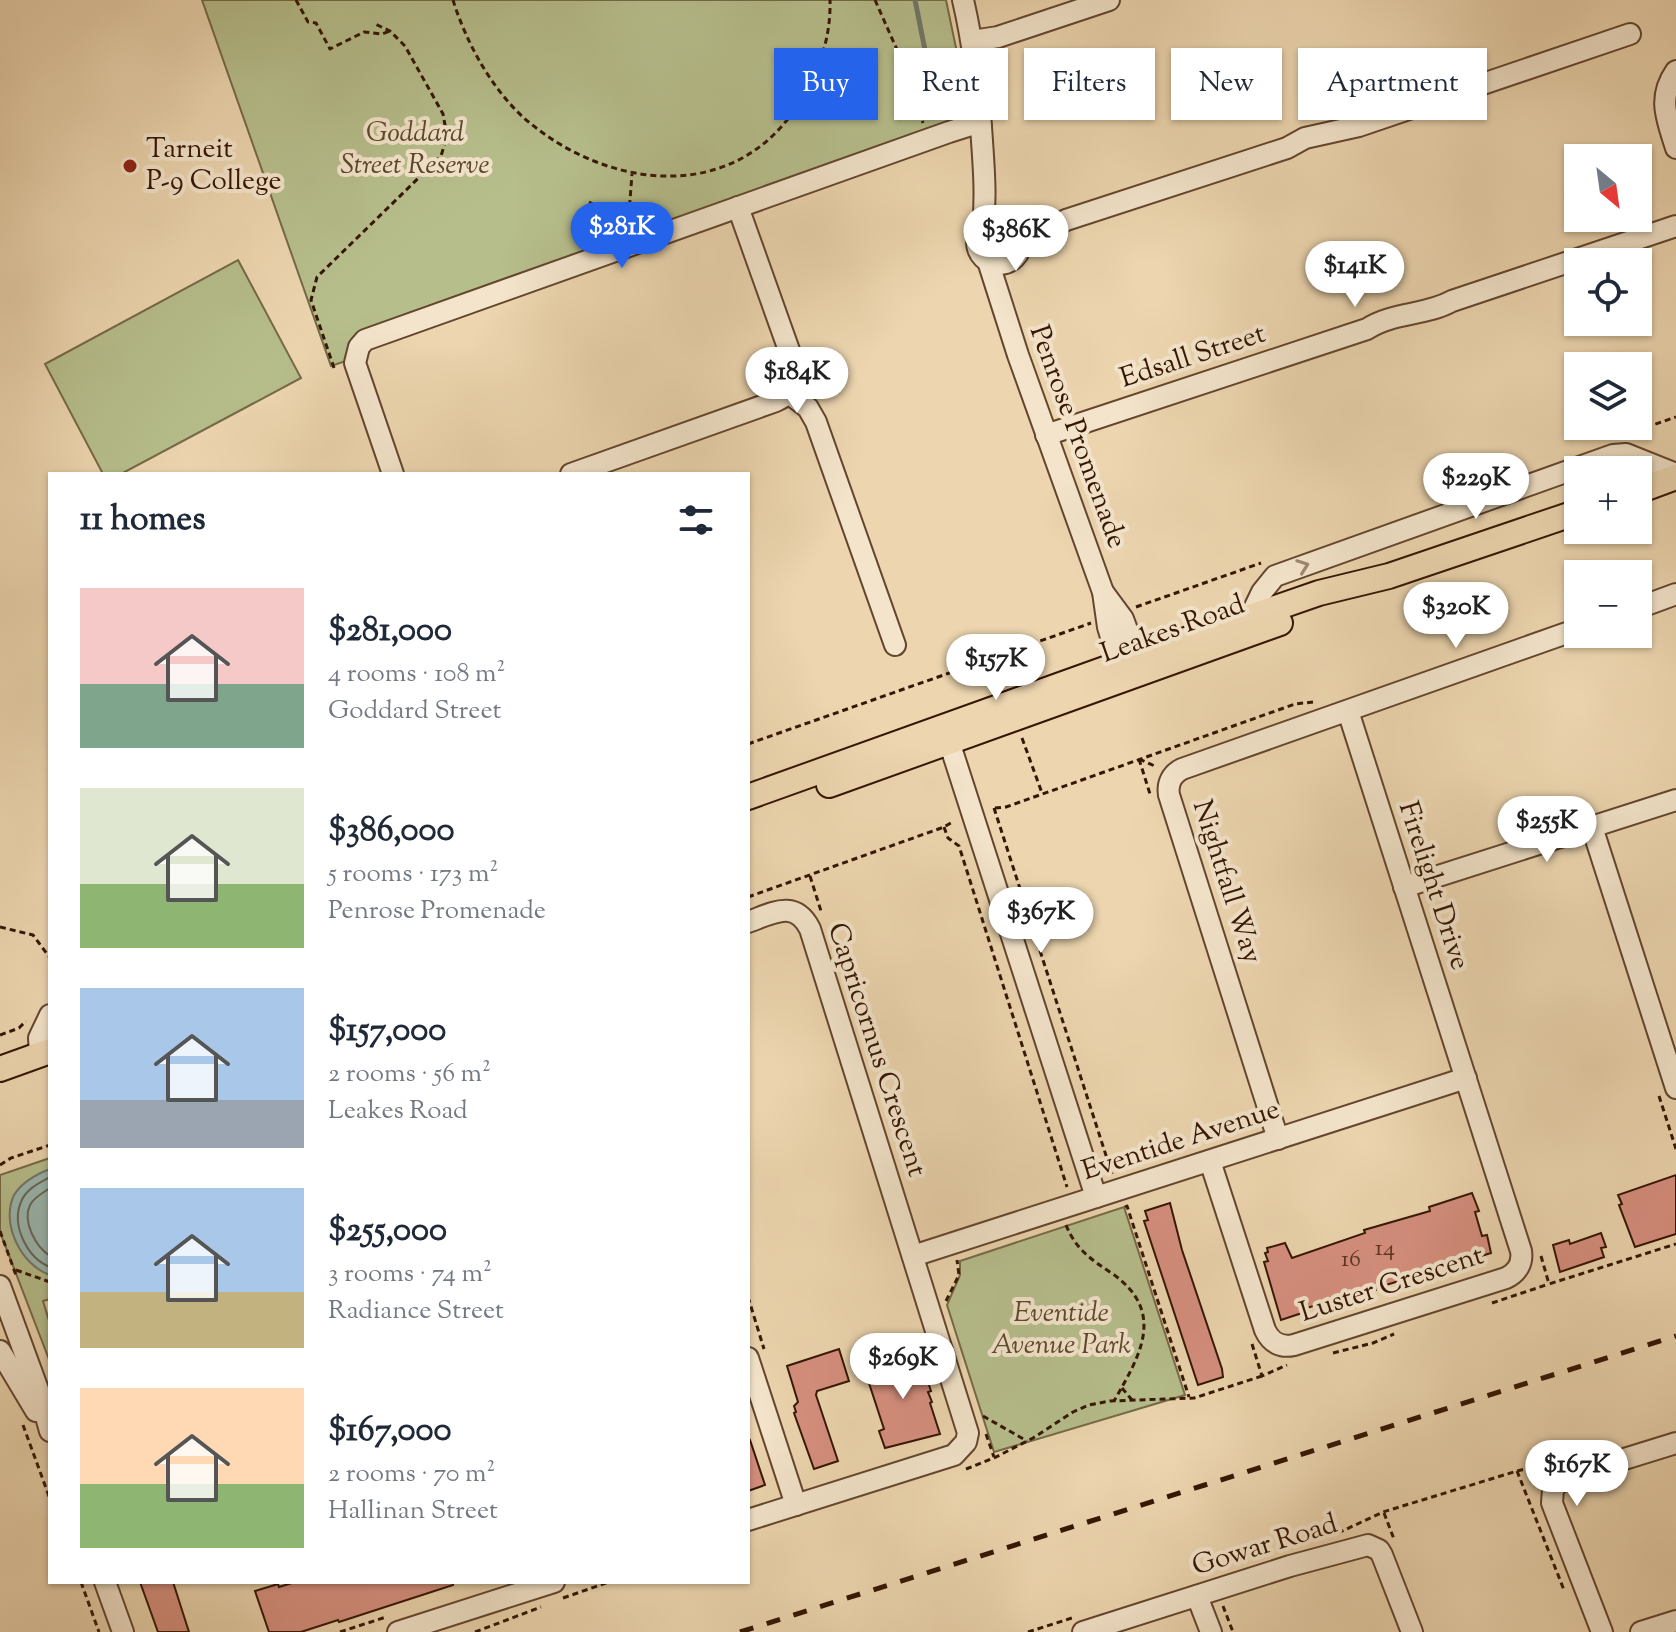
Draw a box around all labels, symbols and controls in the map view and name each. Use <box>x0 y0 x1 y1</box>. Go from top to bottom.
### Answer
chip: Buy <box>774 48 878 120</box>
chip: Rent <box>894 48 1008 120</box>
chip: Filters <box>1024 48 1155 120</box>
chip: New <box>1171 48 1282 120</box>
chip: Apartment <box>1298 48 1487 120</box>
park label: Goddard Street Reserve <box>340 114 490 186</box>
place label: Tarneit P-9 College <box>146 130 282 202</box>
north arrow <box>1564 144 1652 232</box>
map controls <box>1564 144 1652 648</box>
marker: Tarneit P-9 College <box>121 157 139 175</box>
pin: $281K <box>566 202 678 270</box>
pin: $386K <box>960 205 1072 273</box>
text: $281K <box>589 209 655 246</box>
text: $386K <box>981 212 1051 249</box>
pin: $141K <box>1299 241 1411 309</box>
text: $141K <box>1323 248 1387 285</box>
button: locate <box>1564 248 1652 336</box>
street label: Edsall Street <box>1115 315 1271 399</box>
street label: Penrose Promenade <box>1018 320 1136 554</box>
pin: $184K <box>741 347 853 415</box>
button: layers <box>1564 352 1652 440</box>
text: $184K <box>763 354 831 391</box>
pin: $229K <box>1420 453 1532 521</box>
button: + <box>1564 456 1652 544</box>
text: $229K <box>1441 460 1511 497</box>
text: 11 homes <box>80 496 206 545</box>
icon: filters <box>674 498 718 542</box>
one-way arrow <box>1295 559 1309 576</box>
button: − <box>1564 560 1652 648</box>
pin: $320K <box>1400 582 1512 650</box>
street label: Leakes Road <box>1095 585 1251 675</box>
text: $320K <box>1421 589 1491 626</box>
text: $281,000 <box>328 607 452 656</box>
icon: home <box>144 620 240 716</box>
pin: $157K <box>940 634 1052 702</box>
text: $157K <box>964 641 1028 678</box>
text: 4 rooms · 108 m² <box>328 656 505 693</box>
text: Goddard Street <box>328 693 501 730</box>
street label: Nightfall Way <box>1181 795 1271 969</box>
pin: $255K <box>1491 796 1603 864</box>
street label: Firelight Drive <box>1387 797 1479 975</box>
text: $255K <box>1516 803 1578 840</box>
text: $386,000 <box>328 807 455 856</box>
icon: home <box>144 820 240 916</box>
text: 5 rooms · 173 m² <box>328 856 498 893</box>
pin: $367K <box>985 887 1097 955</box>
text: Penrose Promenade <box>328 893 546 930</box>
text: $367K <box>1007 894 1075 931</box>
street label: Capricornus Crescent <box>816 918 936 1182</box>
text: $157,000 <box>328 1007 446 1056</box>
icon: home <box>144 1020 240 1116</box>
text: 2 rooms · 56 m² <box>328 1056 491 1093</box>
street label: Eventide Avenue <box>1077 1090 1285 1192</box>
text: Leakes Road <box>328 1093 468 1130</box>
text: $255,000 <box>328 1207 447 1256</box>
icon: home <box>144 1220 240 1316</box>
house number: 14 <box>1375 1232 1395 1266</box>
street label: Luster Crescent <box>1295 1236 1490 1334</box>
house number: 16 <box>1341 1243 1361 1277</box>
text: 3 rooms · 74 m² <box>328 1256 492 1293</box>
text: Radiance Street <box>328 1293 504 1330</box>
park label: Eventide Avenue Park <box>991 1294 1131 1366</box>
pin: $269K <box>847 1333 959 1401</box>
text: $269K <box>868 1340 938 1377</box>
text: $167,000 <box>328 1407 452 1456</box>
icon: home <box>144 1420 240 1516</box>
pin: $167K <box>1521 1440 1633 1508</box>
text: $167K <box>1543 1447 1611 1484</box>
text: 2 rooms · 70 m² <box>328 1456 495 1493</box>
text: Hallinan Street <box>328 1493 498 1530</box>
street label: Gowar Road <box>1187 1505 1343 1587</box>

